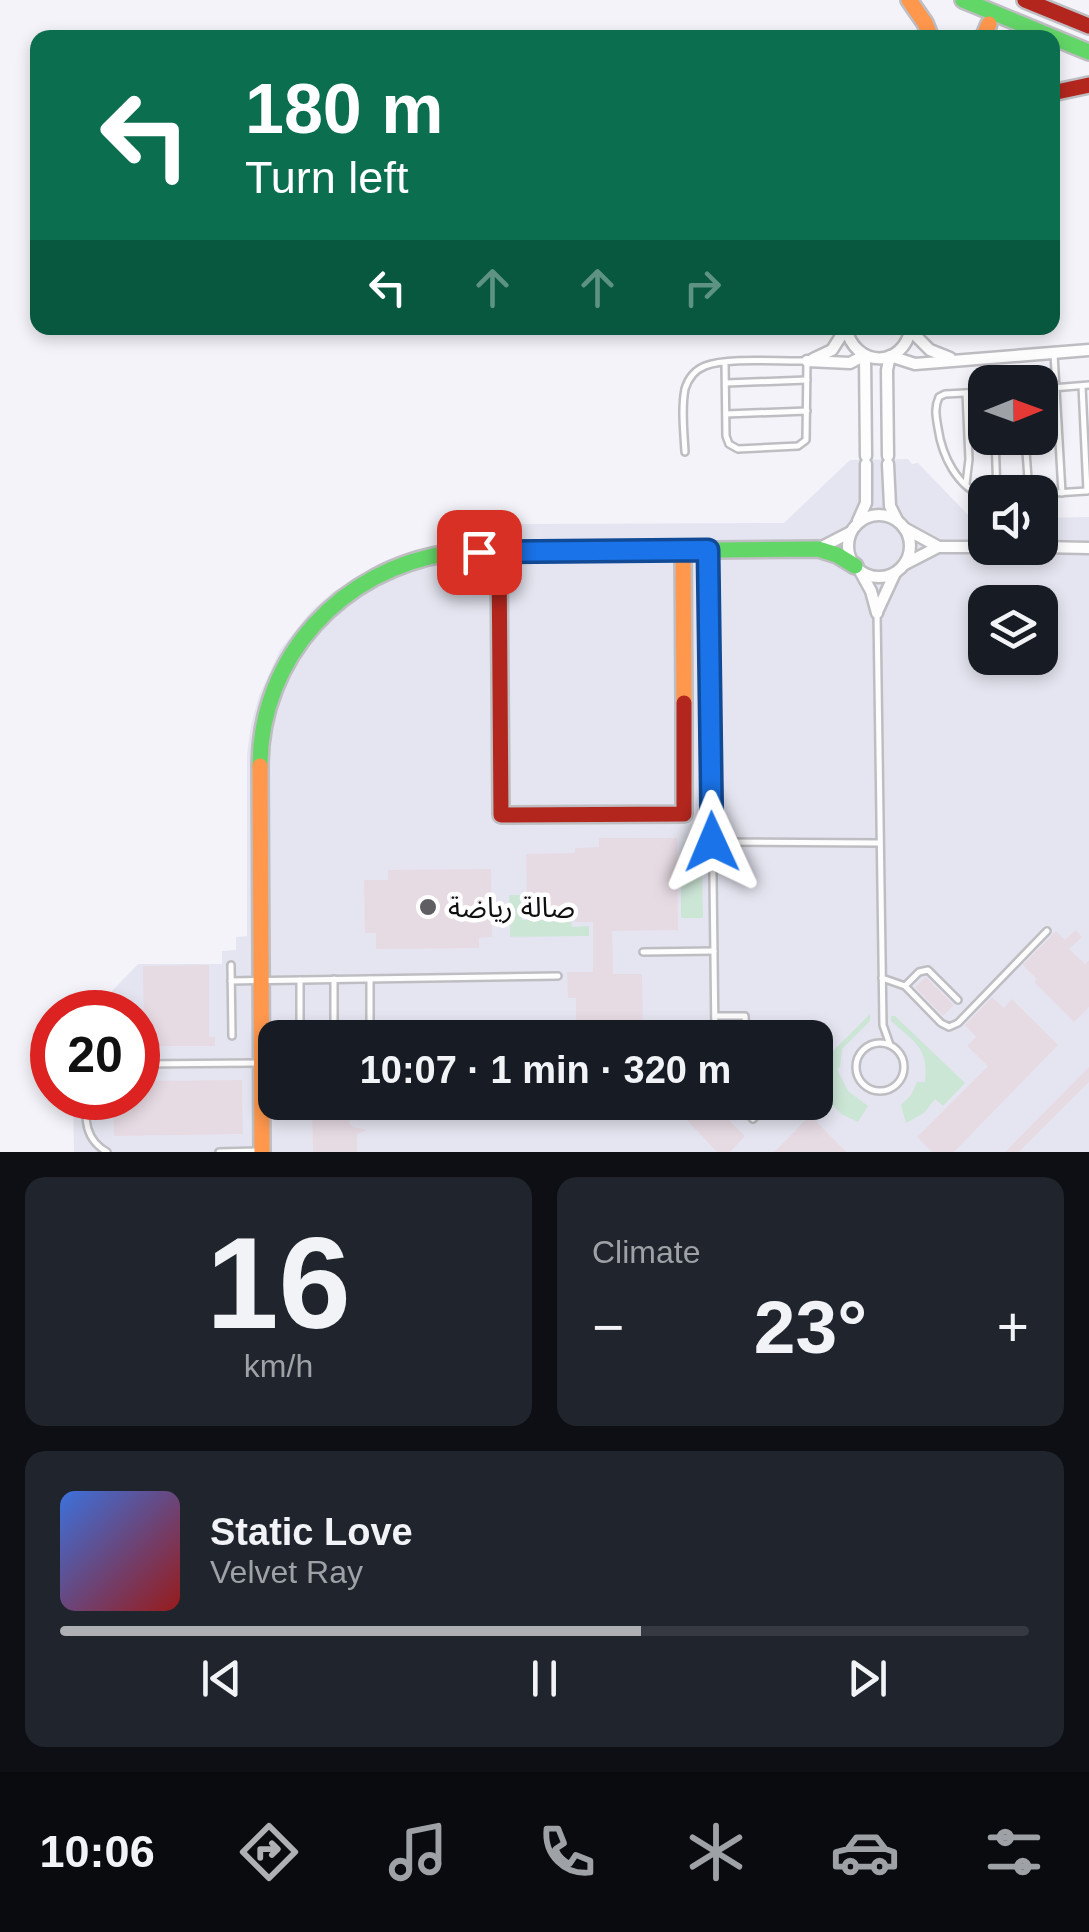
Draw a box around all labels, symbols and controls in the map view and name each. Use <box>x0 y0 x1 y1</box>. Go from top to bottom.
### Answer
icon: left <box>80 70 210 200</box>
text: 180 m <box>245 70 443 148</box>
text: Turn left <box>245 152 408 203</box>
icon: left <box>360 260 415 315</box>
icon: ahead <box>465 260 520 315</box>
icon: ahead <box>570 260 625 315</box>
icon: right <box>675 260 730 315</box>
north arrow <box>968 365 1058 455</box>
map controls <box>968 365 1058 675</box>
button: sound <box>968 475 1058 565</box>
pin <box>437 510 522 595</box>
icon: arrive <box>452 525 507 580</box>
button: layers <box>968 585 1058 675</box>
position arrow <box>660 790 764 894</box>
place label: صالة رياضة <box>448 892 575 924</box>
marker: صالة رياضة <box>417 896 439 918</box>
speed limit sign: 20 <box>30 990 160 1120</box>
text: 10:07 · 1 min · 320 m <box>360 1049 731 1091</box>
text: 16 <box>206 1210 351 1356</box>
text: Climate <box>592 1234 700 1270</box>
text: 23° <box>754 1285 867 1369</box>
text: − <box>592 1296 624 1358</box>
text: + <box>997 1296 1029 1358</box>
text: km/h <box>244 1348 313 1384</box>
text: Static Love <box>210 1511 413 1553</box>
text: Velvet Ray <box>210 1554 363 1590</box>
icon: previous <box>194 1651 249 1706</box>
icon: pause <box>517 1651 572 1706</box>
icon: next <box>840 1651 895 1706</box>
icon: directions <box>234 1817 304 1887</box>
icon: music <box>383 1817 453 1887</box>
icon: phone <box>532 1817 602 1887</box>
icon: climate <box>681 1817 751 1887</box>
icon: car <box>830 1817 900 1887</box>
icon: filters <box>979 1817 1049 1887</box>
text: 10:06 <box>40 1826 155 1877</box>

